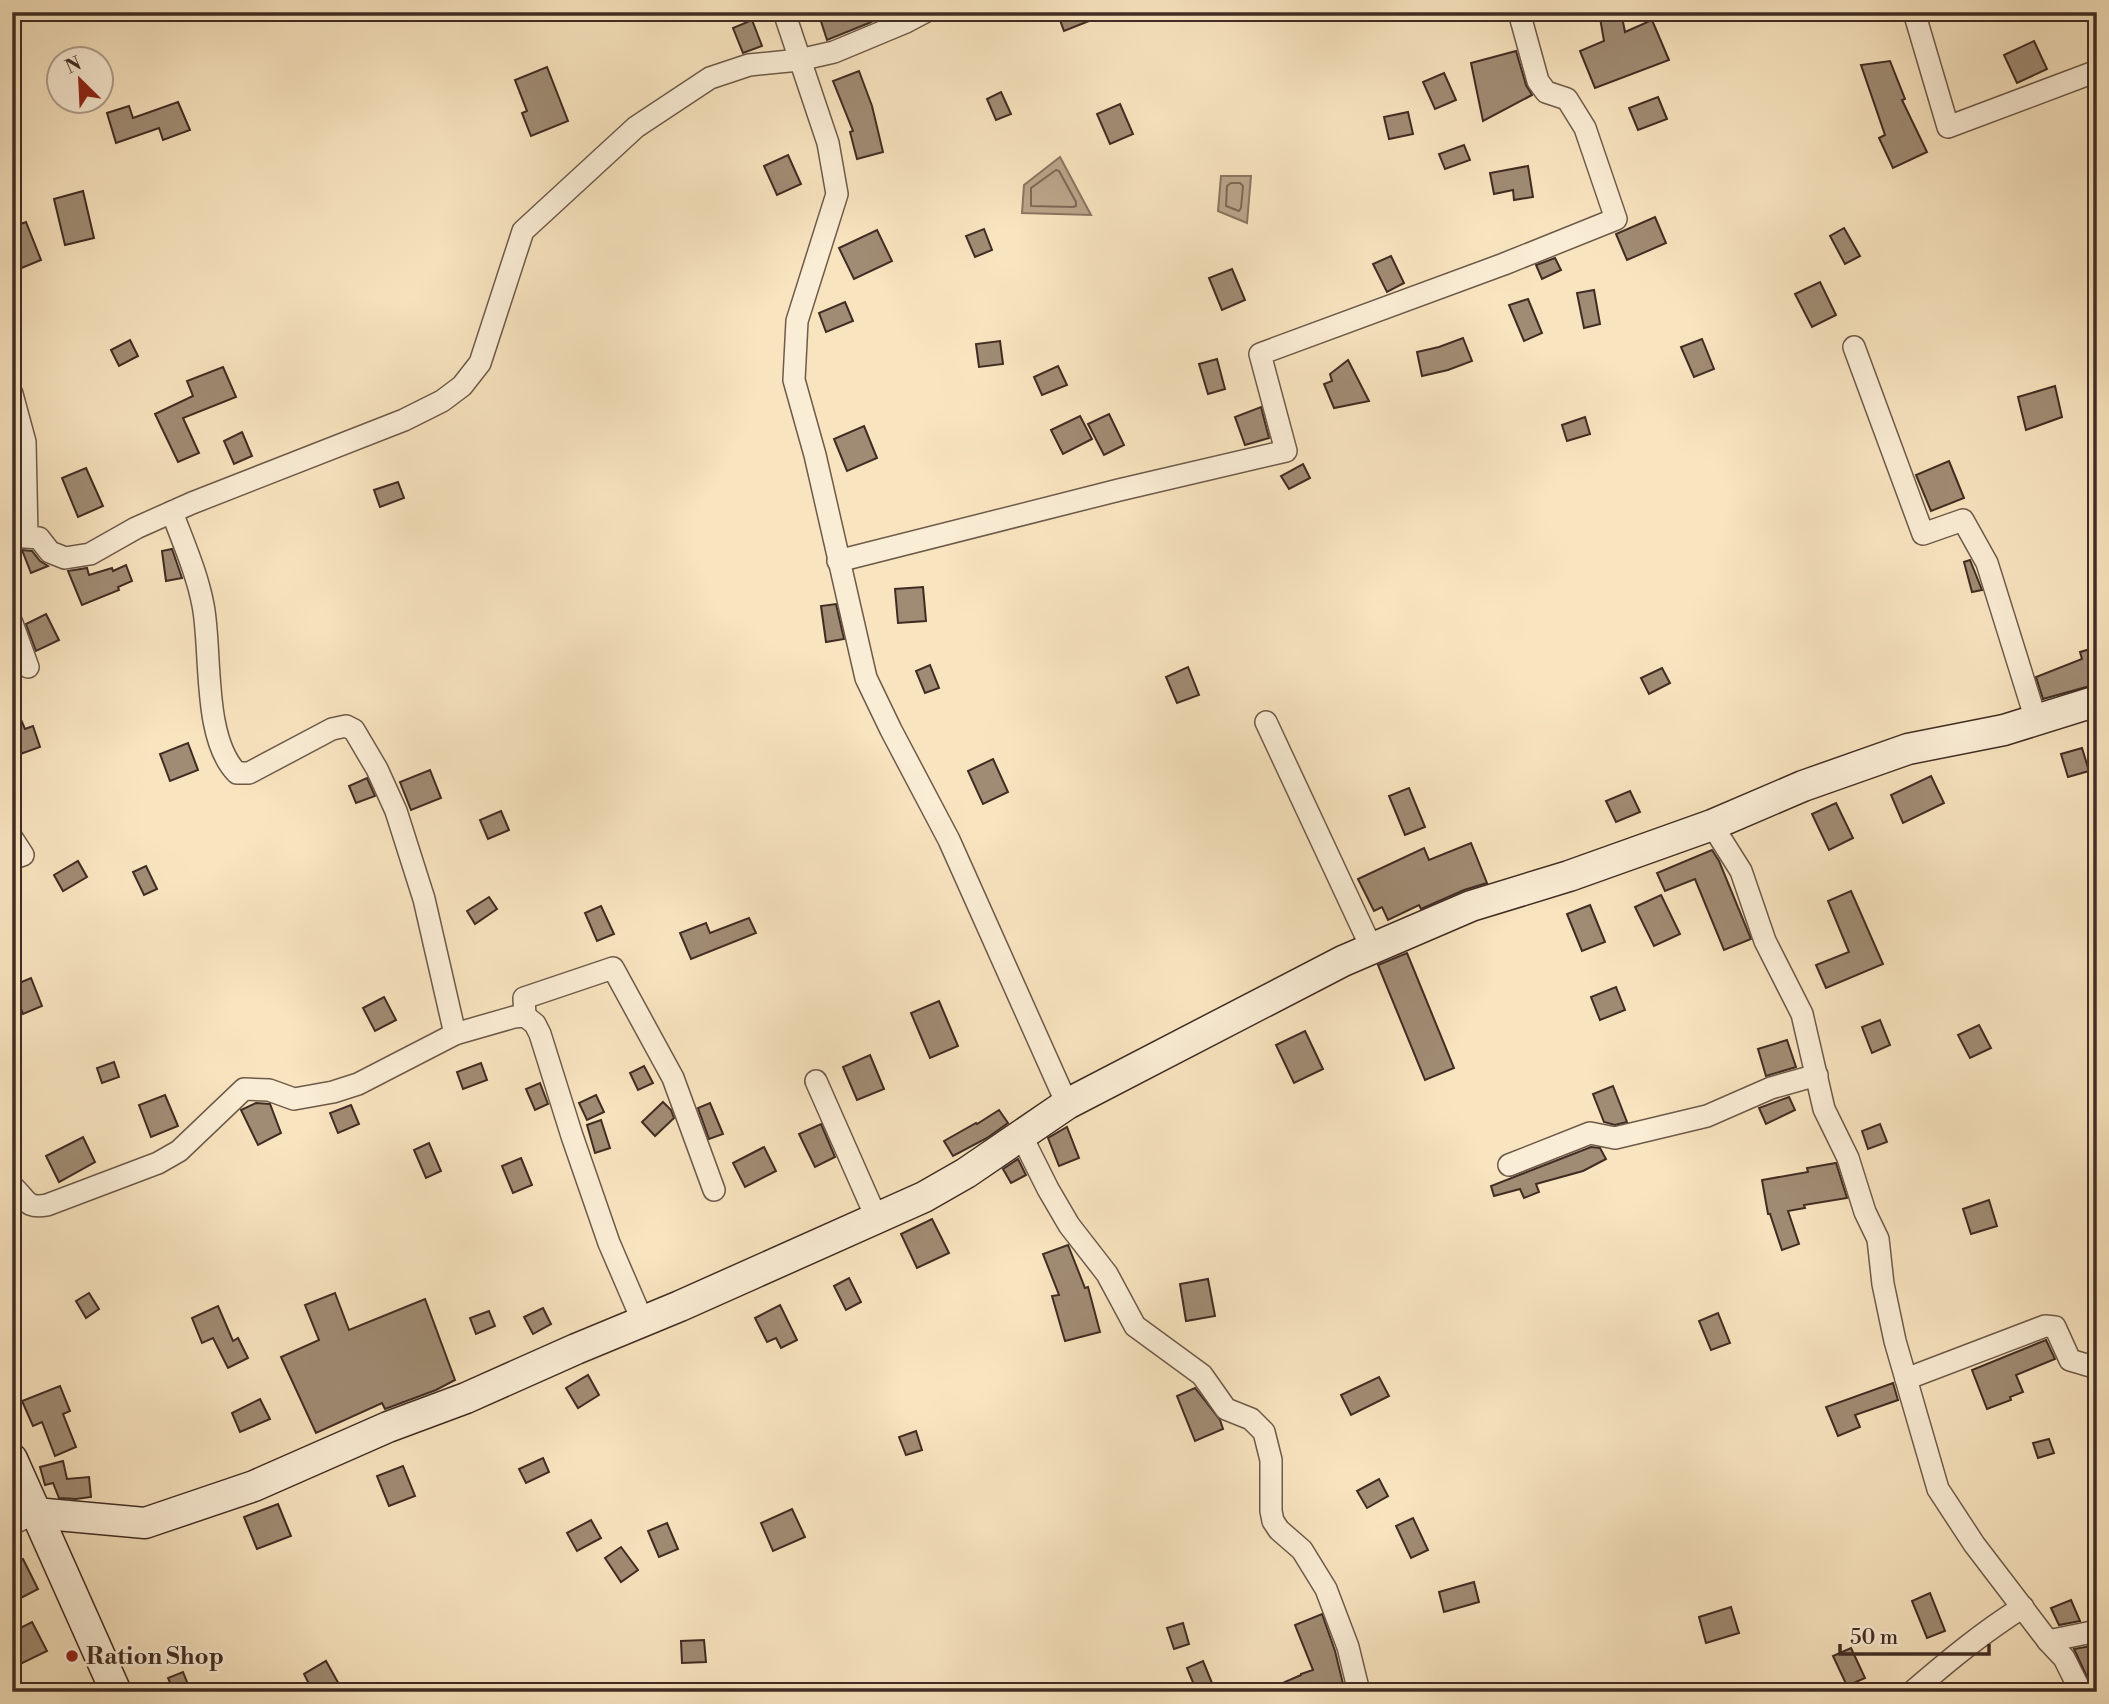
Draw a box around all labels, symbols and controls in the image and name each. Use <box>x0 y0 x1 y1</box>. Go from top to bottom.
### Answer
north arrow <box>46 46 116 116</box>
text: N <box>62 51 85 79</box>
scale bar <box>1840 1613 1988 1657</box>
text: 50 m <box>1850 1625 1898 1651</box>
place label: Ration Shop <box>86 1642 224 1672</box>
marker: Ration Shop <box>64 1648 80 1664</box>

